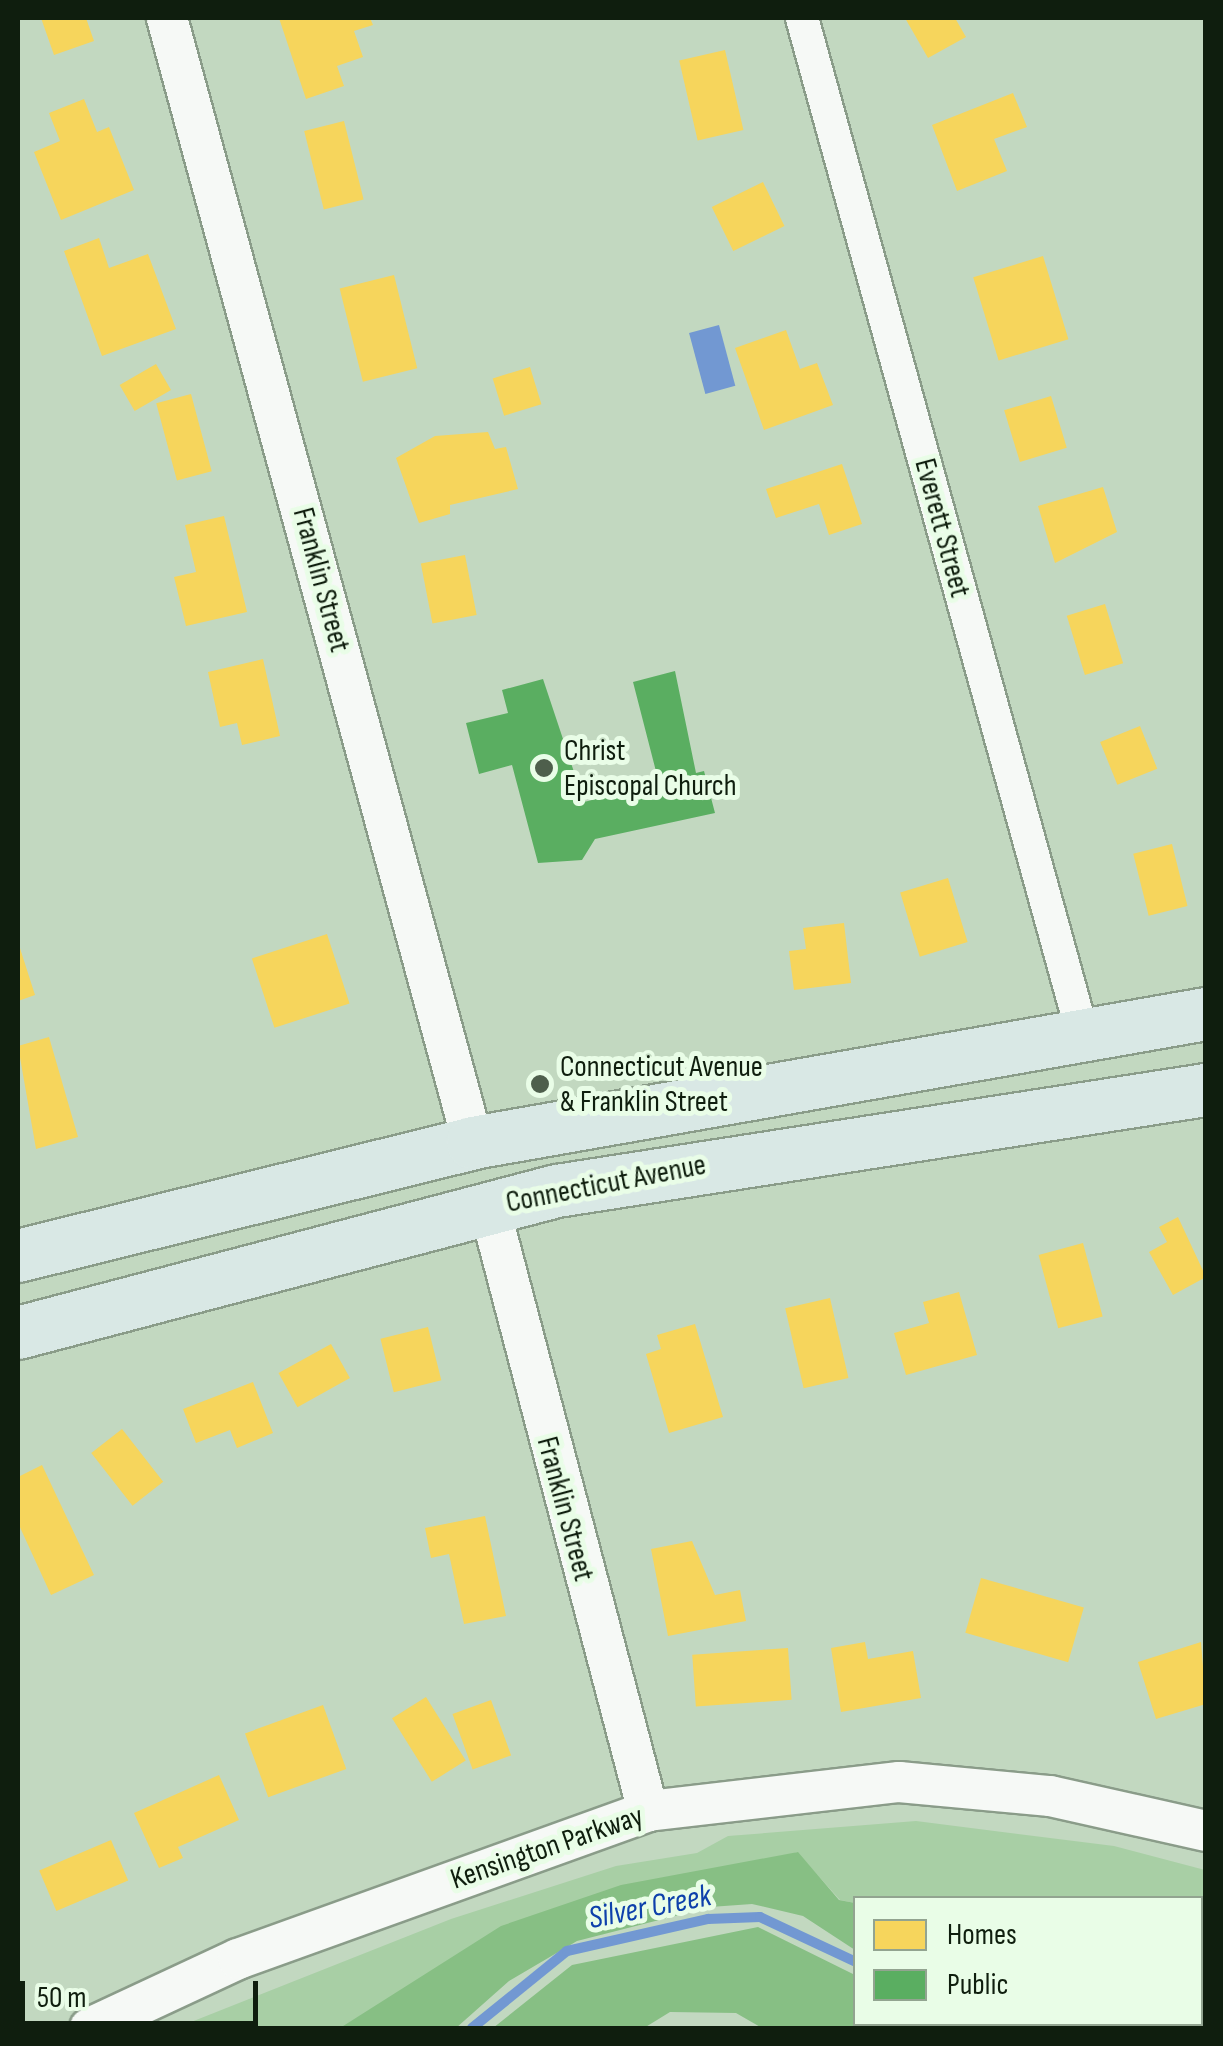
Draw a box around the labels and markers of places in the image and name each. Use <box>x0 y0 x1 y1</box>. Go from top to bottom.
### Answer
place label: Christ Episcopal Church <box>564 733 737 804</box>
marker: Christ Episcopal Church <box>533 757 555 779</box>
place label: Connecticut Avenue & Franklin Street <box>560 1049 763 1120</box>
marker: Connecticut Avenue & Franklin Street <box>529 1073 551 1095</box>

